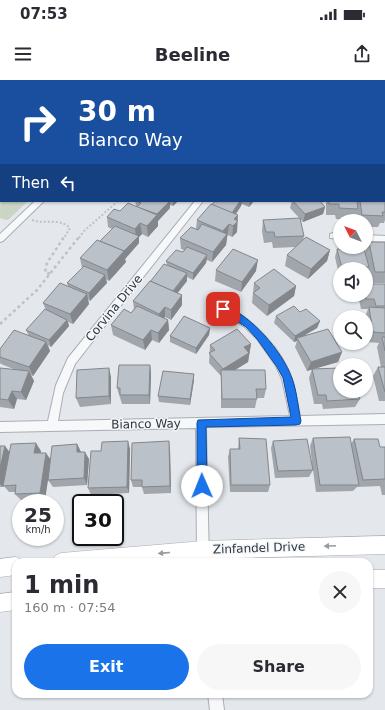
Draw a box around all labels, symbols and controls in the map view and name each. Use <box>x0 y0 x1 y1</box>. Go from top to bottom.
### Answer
text: 07:53 <box>20 5 68 23</box>
icon: menu <box>12 43 34 65</box>
icon: share <box>351 43 373 65</box>
text: Beeline <box>155 44 230 65</box>
text: 30 m <box>78 95 156 128</box>
icon: right <box>12 96 64 148</box>
text: Bianco Way <box>78 129 183 150</box>
icon: left <box>57 172 79 194</box>
text: Then <box>12 174 49 192</box>
north arrow <box>333 214 373 254</box>
map controls <box>333 214 373 398</box>
button: sound <box>333 262 373 302</box>
street label: Corvina Drive <box>83 272 145 344</box>
pin <box>206 292 240 326</box>
icon: arrive <box>212 298 234 320</box>
button: search <box>333 310 373 350</box>
button: layers <box>333 358 373 398</box>
street label: Bianco Way <box>111 416 181 432</box>
position arrow <box>181 465 223 507</box>
speed limit sign: 30 <box>72 494 124 546</box>
text: 25 <box>24 503 52 527</box>
text: km/h <box>25 524 51 535</box>
street label: Zinfandel Drive <box>213 539 305 557</box>
one-way arrow <box>323 543 336 549</box>
one-way arrow <box>158 550 170 557</box>
text: 1 min <box>24 571 99 599</box>
button: close <box>319 571 361 613</box>
text: 160 m · 07:54 <box>24 600 115 615</box>
button: Exit <box>24 644 189 690</box>
button: Share <box>197 644 361 690</box>

